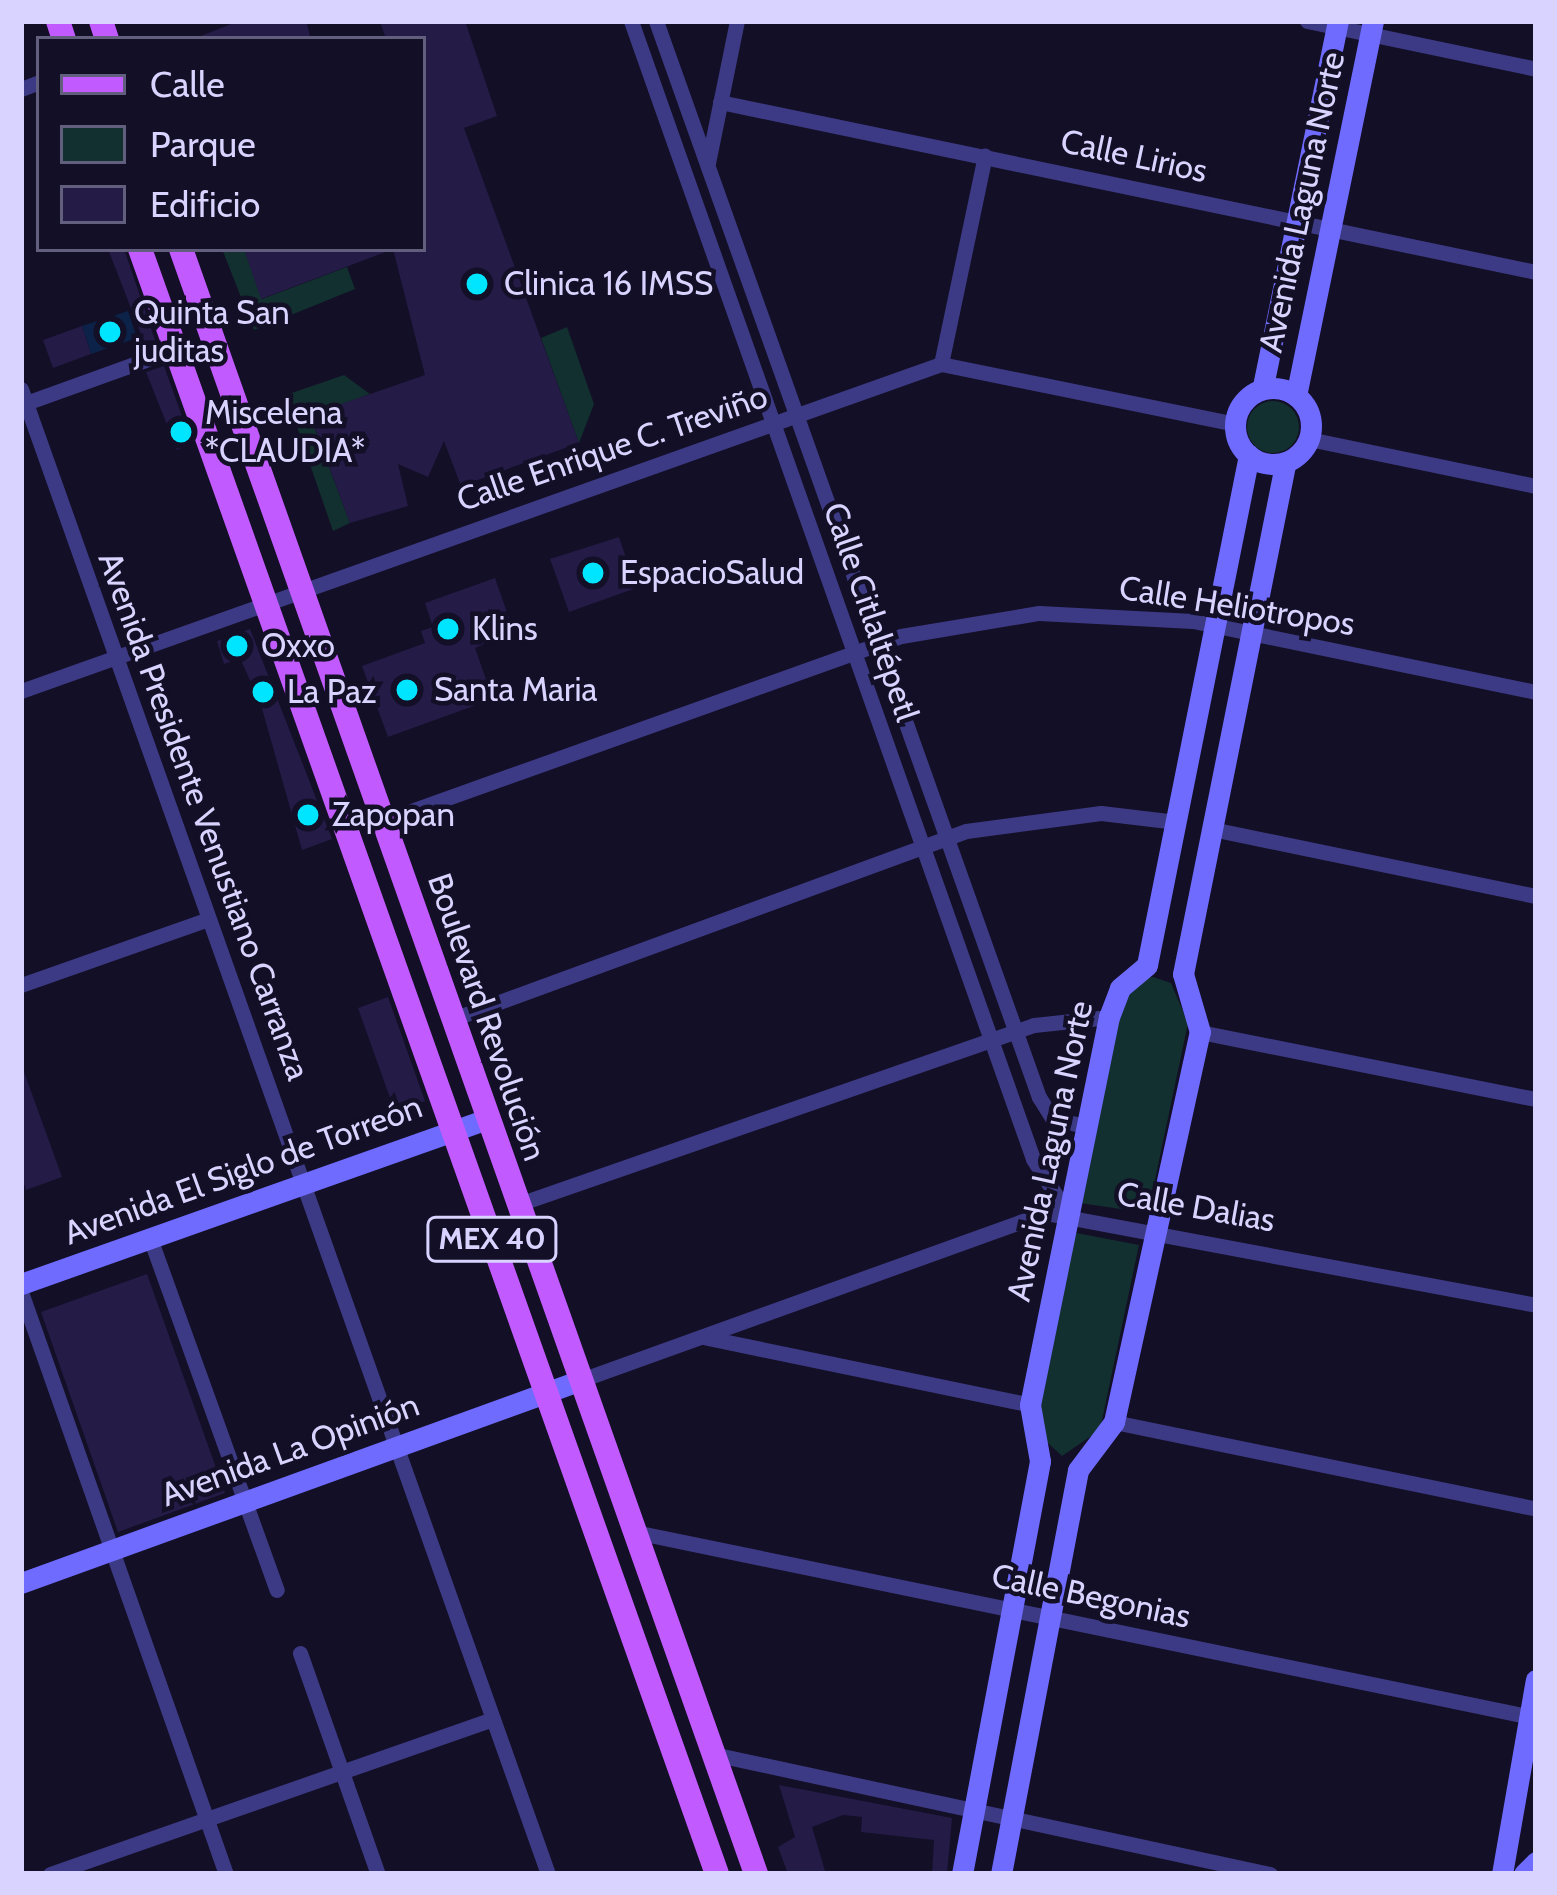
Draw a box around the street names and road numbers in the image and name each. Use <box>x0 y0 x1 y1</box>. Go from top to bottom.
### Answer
street label: Avenida Laguna Norte <box>1251 48 1353 356</box>
street label: Calle Lirios <box>1057 121 1211 191</box>
street label: Calle Enrique C. Treviño <box>452 376 772 520</box>
street label: Calle Citlaltépetl <box>815 497 927 727</box>
street label: Avenida Presidente Venustiano Carranza <box>90 547 318 1085</box>
street label: Calle Heliotropos <box>1116 568 1358 644</box>
street label: Boulevard Revolución <box>419 868 555 1166</box>
street label: Avenida Laguna Norte <box>999 997 1101 1305</box>
street label: Avenida El Siglo de Torreón <box>59 1087 427 1253</box>
street label: Calle Dalias <box>1114 1174 1278 1240</box>
road number: MEX 40 <box>426 1215 558 1263</box>
street label: Avenida La Opinión <box>156 1385 424 1515</box>
street label: Calle Begonias <box>988 1556 1194 1636</box>

